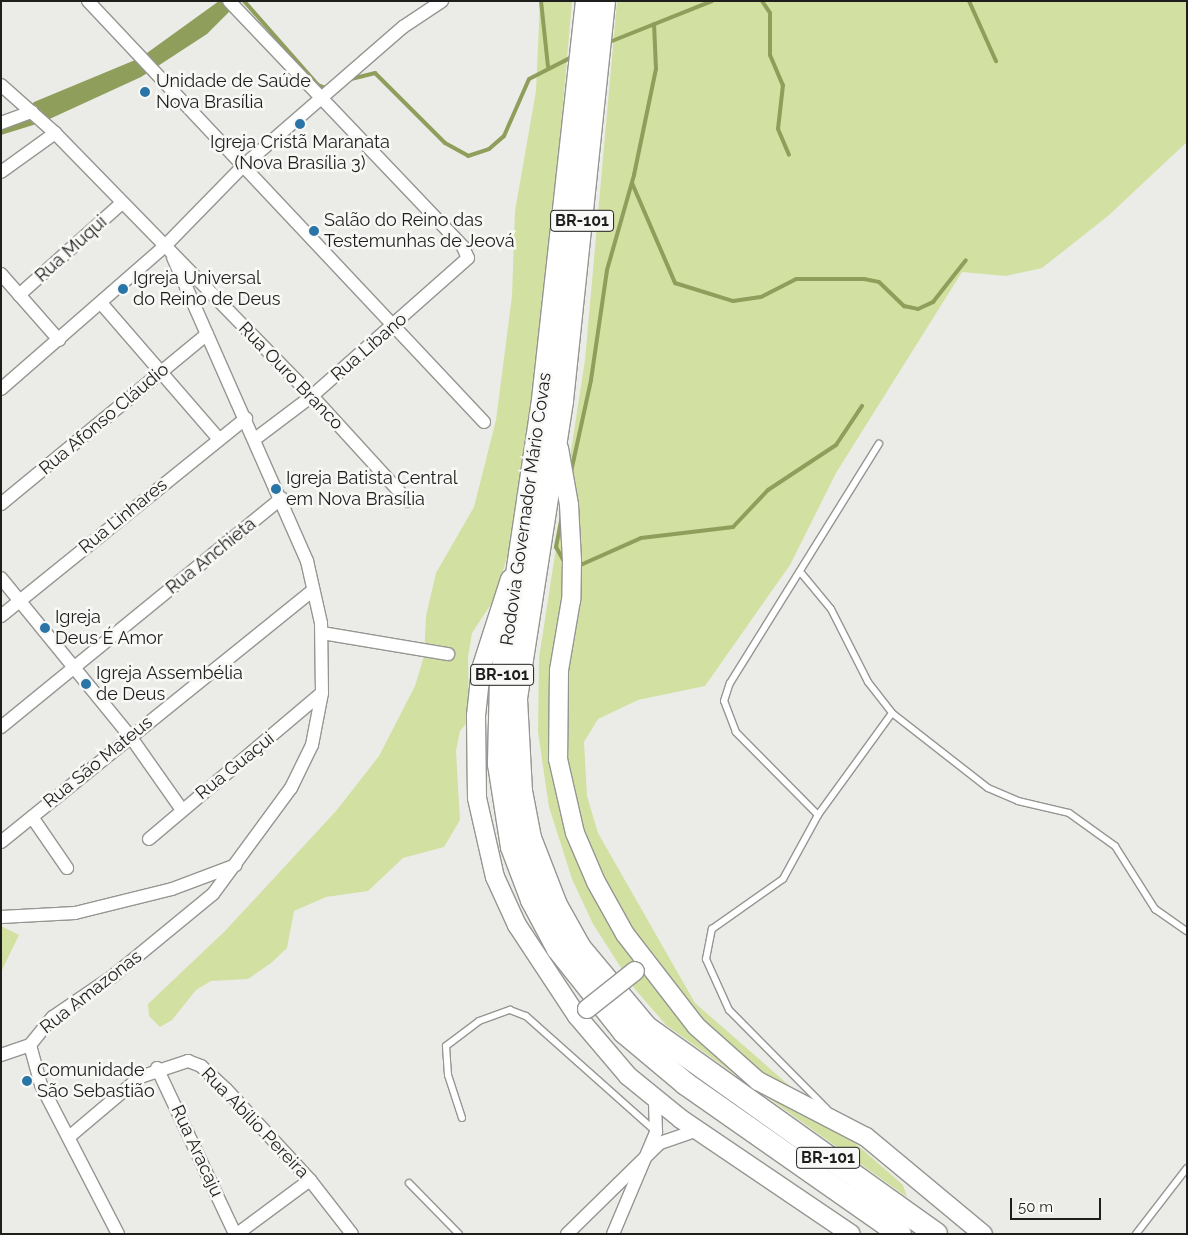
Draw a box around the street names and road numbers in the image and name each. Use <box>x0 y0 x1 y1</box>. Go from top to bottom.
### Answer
road number: BR-101 <box>550 208 614 235</box>
street label: Rua Muqui <box>31 211 111 287</box>
street label: Rua Líbano <box>327 308 411 386</box>
street label: Rua Ouro Branco <box>234 318 348 434</box>
street label: Rua Afonso Cláudio <box>35 358 173 480</box>
street label: Rodovia Governador Mário Covas <box>496 371 556 647</box>
street label: Rua Linhares <box>75 474 171 558</box>
street label: Rua Anchieta <box>161 513 261 599</box>
road number: BR-101 <box>470 662 534 688</box>
street label: Rua São Mateus <box>39 711 157 813</box>
street label: Rua Guaçui <box>191 728 279 804</box>
street label: Rua Amazonas <box>36 945 146 1039</box>
street label: Rua Abílio Pereira <box>196 1063 314 1183</box>
street label: Rua Aracaju <box>166 1101 228 1201</box>
road number: BR-101 <box>796 1144 860 1172</box>

